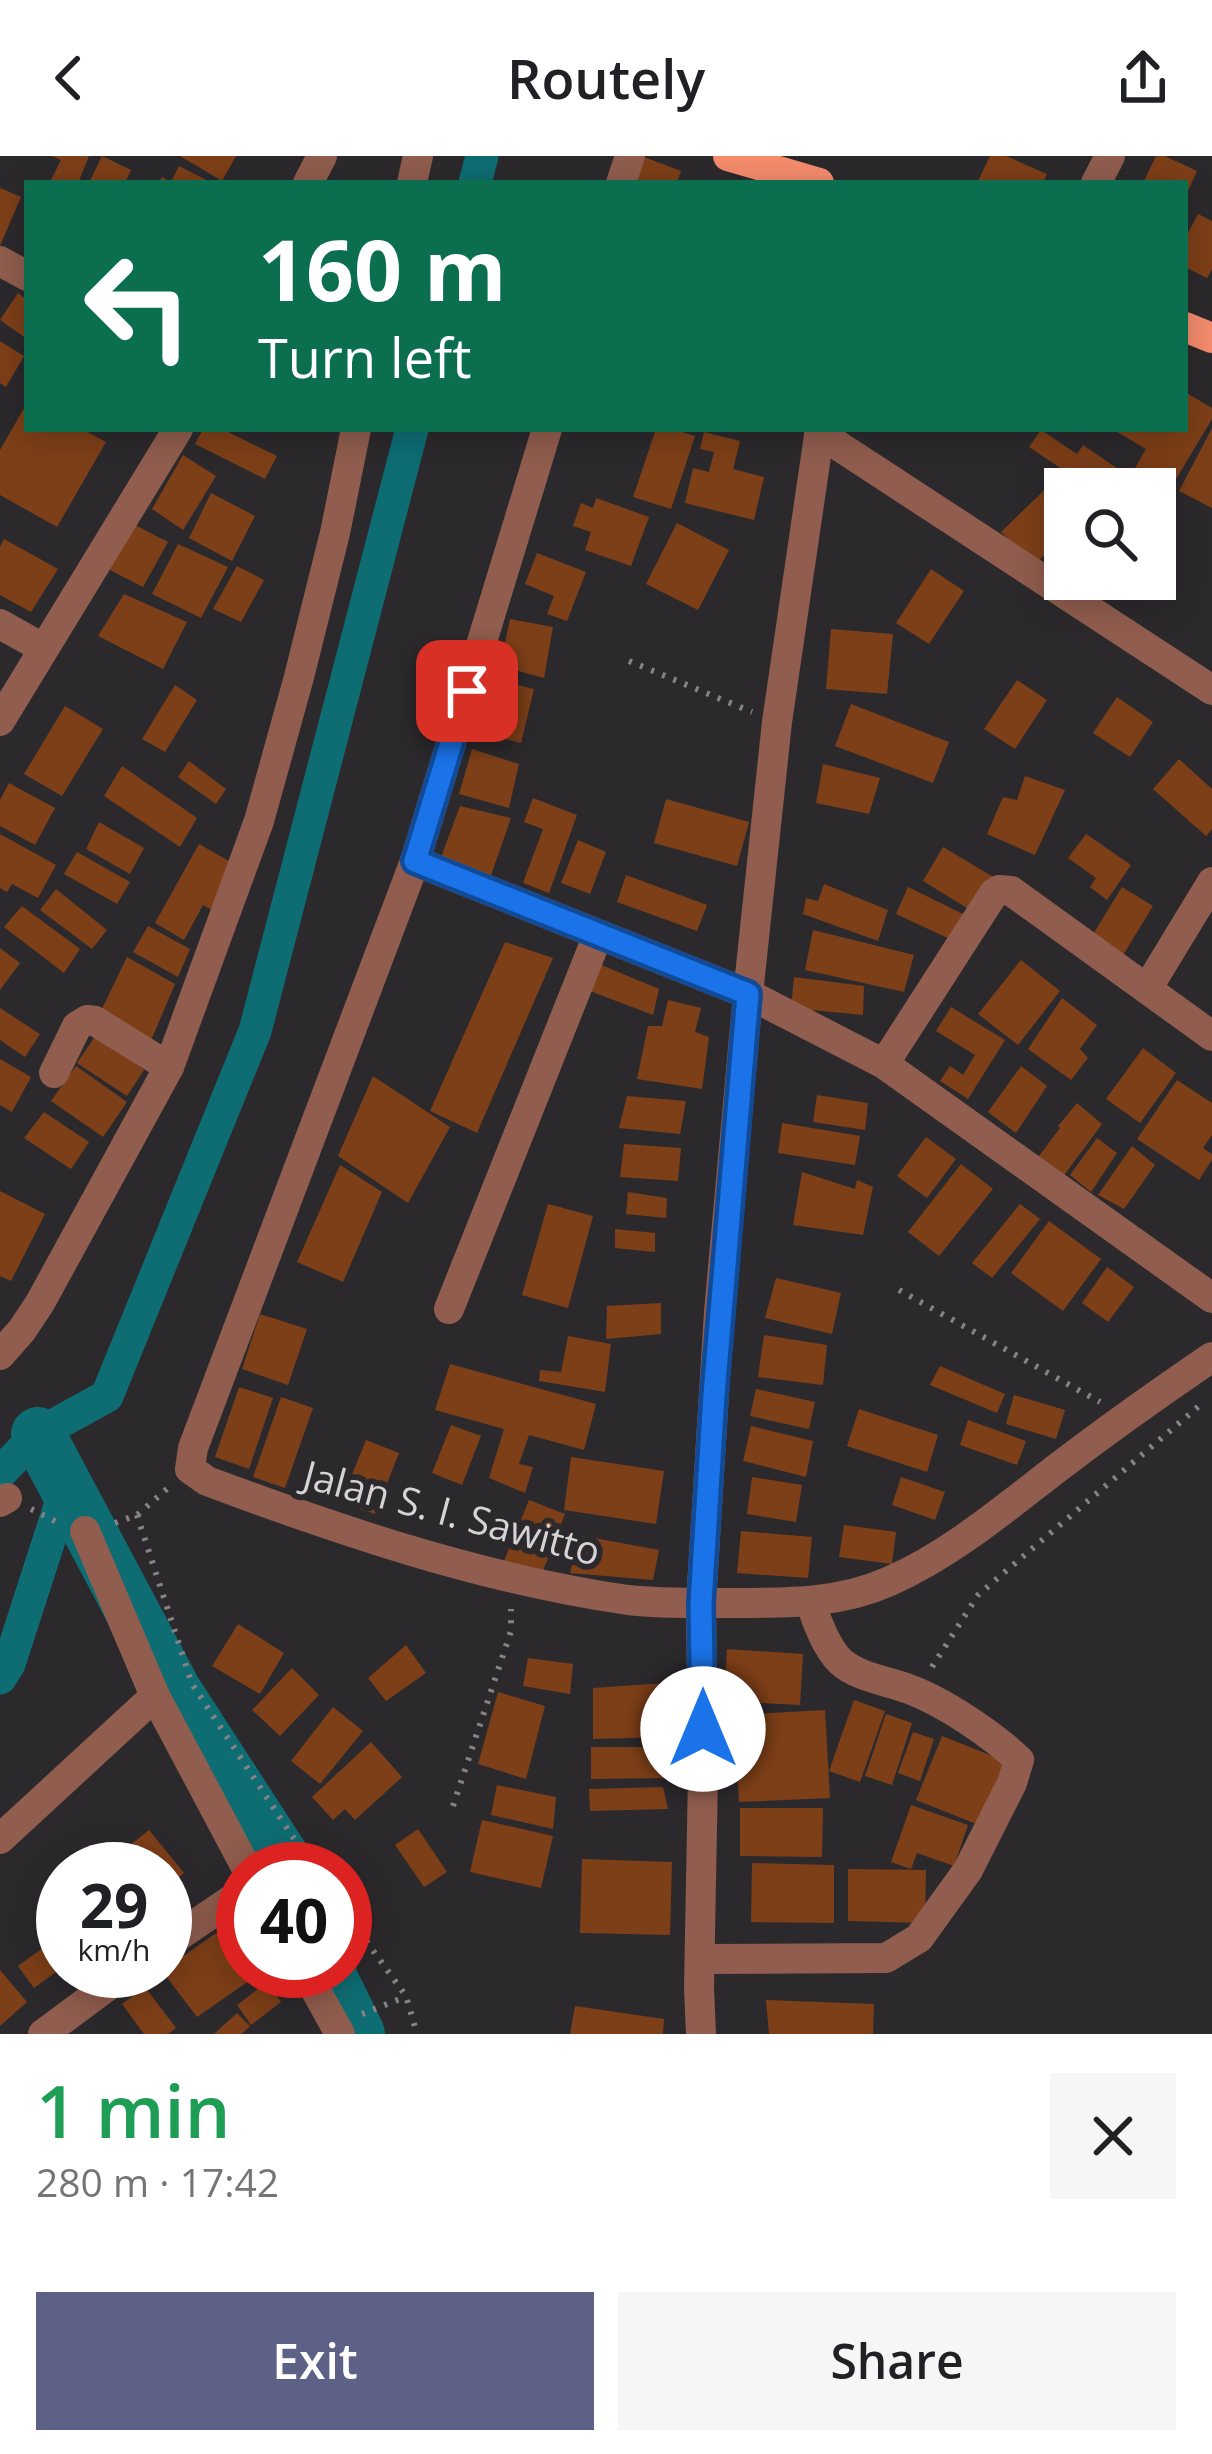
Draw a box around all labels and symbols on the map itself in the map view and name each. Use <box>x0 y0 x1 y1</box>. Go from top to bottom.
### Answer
pin <box>416 640 518 742</box>
street label: Jalan S. I. Sawitto <box>294 1445 607 1577</box>
position arrow <box>640 1666 766 1792</box>
speed limit sign: 40 <box>216 1842 372 1998</box>

